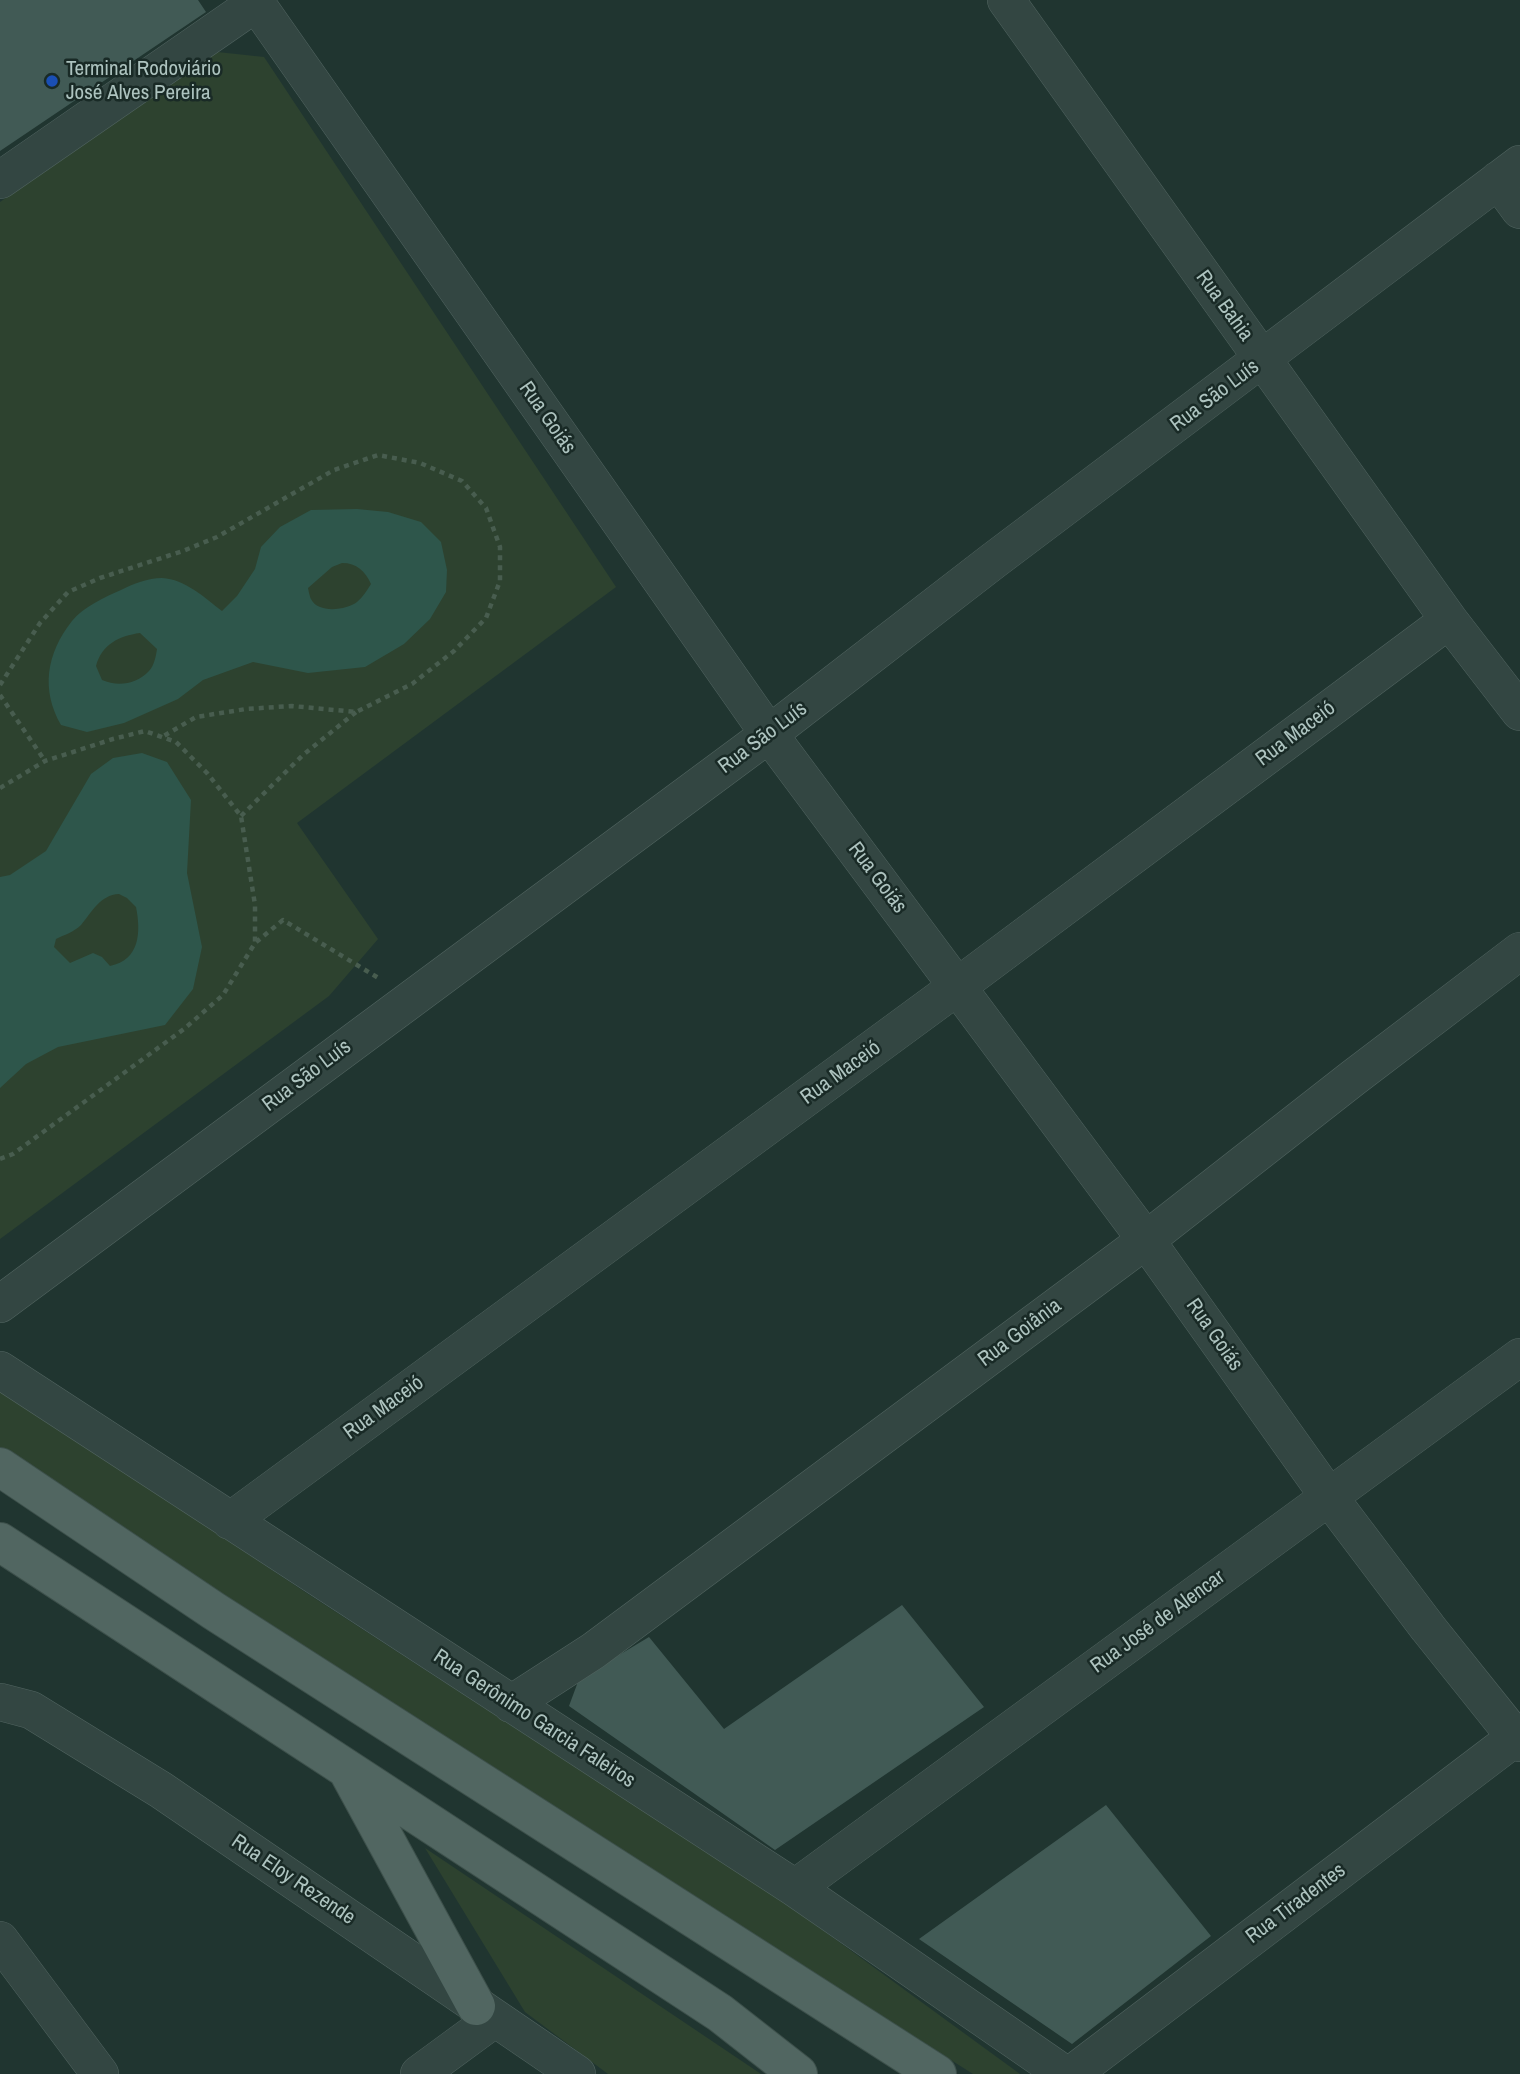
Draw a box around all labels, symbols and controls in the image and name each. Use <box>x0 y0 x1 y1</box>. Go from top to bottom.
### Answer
place label: Terminal Rodoviário José Alves Pereira <box>66 56 221 106</box>
marker: Terminal Rodoviário José Alves Pereira <box>44 73 60 89</box>
street label: Rua Bahia <box>1190 266 1258 346</box>
street label: Rua São Luís <box>1166 355 1264 437</box>
street label: Rua Goiás <box>513 377 581 459</box>
street label: Rua Maceió <box>1251 696 1341 772</box>
street label: Rua São Luís <box>714 697 812 779</box>
street label: Rua Goiás <box>842 838 912 918</box>
street label: Rua São Luís <box>258 1035 356 1117</box>
street label: Rua Maceió <box>796 1036 886 1110</box>
street label: Rua Goiânia <box>973 1294 1067 1372</box>
street label: Rua Goiás <box>1180 1294 1248 1376</box>
street label: Rua Maceió <box>339 1371 429 1445</box>
street label: Rua José de Alencar <box>1086 1565 1230 1679</box>
street label: Rua Gerônimo Garcia Faleiros <box>428 1644 640 1794</box>
street label: Rua Eloy Rezende <box>226 1829 360 1931</box>
street label: Rua Tiradentes <box>1241 1858 1351 1950</box>

